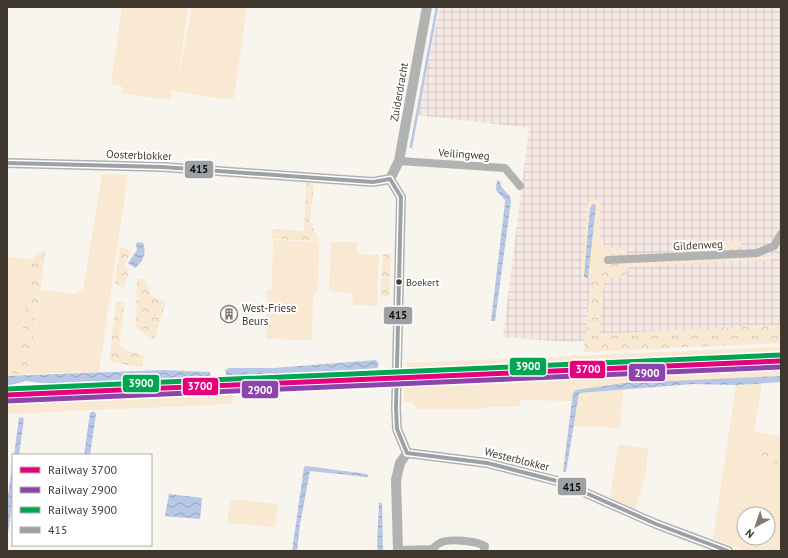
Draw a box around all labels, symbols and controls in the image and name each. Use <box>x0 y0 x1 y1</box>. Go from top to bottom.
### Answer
street label: Zuiderdracht <box>387 61 411 123</box>
street label: Veilingweg <box>437 145 490 163</box>
street label: Oosterblokker <box>106 147 172 163</box>
line badge: 415 <box>184 160 214 179</box>
text: 415 <box>190 162 208 176</box>
street label: Gildenweg <box>673 237 723 253</box>
place label: Boekert <box>406 276 440 289</box>
marker: Boekert <box>394 277 404 287</box>
place label: West-Friese Beurs <box>242 301 297 328</box>
building icon: West-Friese Beurs <box>219 304 239 324</box>
line badge: 415 <box>383 306 413 325</box>
text: 415 <box>389 308 407 322</box>
line badge: 3900 <box>509 357 547 376</box>
text: 3900 <box>516 359 540 373</box>
line badge: 3700 <box>569 360 606 379</box>
text: 3700 <box>576 362 600 376</box>
line badge: 2900 <box>628 363 666 382</box>
text: 2900 <box>635 366 659 380</box>
line badge: 3900 <box>122 374 160 393</box>
text: 3900 <box>129 376 153 390</box>
line badge: 3700 <box>182 377 219 396</box>
text: 3700 <box>188 379 212 393</box>
line badge: 2900 <box>241 380 279 399</box>
text: 2900 <box>248 383 272 397</box>
street label: Westerblokker <box>483 444 551 474</box>
legend <box>12 454 152 546</box>
text: Railway 3700 <box>48 462 117 477</box>
line badge: 415 <box>557 477 587 496</box>
text: 415 <box>563 480 581 494</box>
text: Railway 2900 <box>48 482 117 497</box>
text: Railway 3900 <box>48 502 117 517</box>
north arrow <box>736 506 776 546</box>
text: 415 <box>48 522 68 537</box>
text: N <box>742 526 757 541</box>

